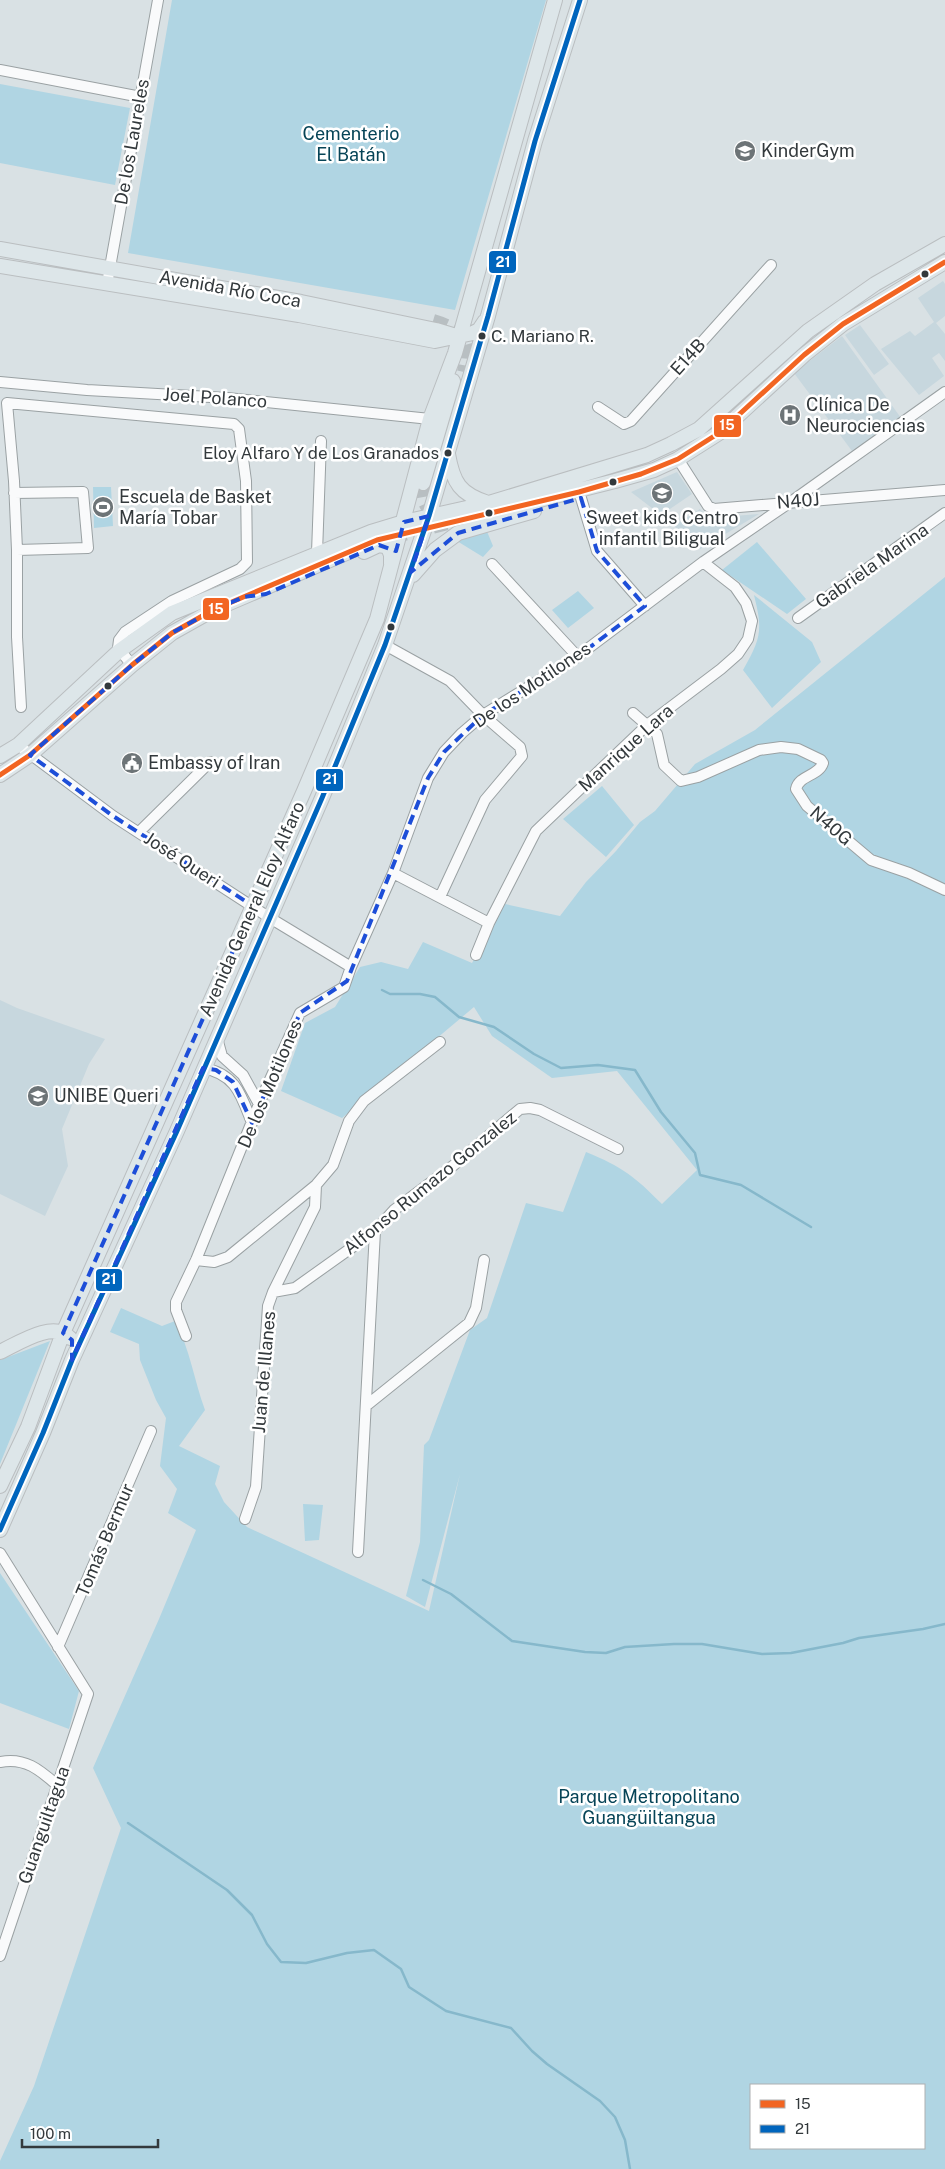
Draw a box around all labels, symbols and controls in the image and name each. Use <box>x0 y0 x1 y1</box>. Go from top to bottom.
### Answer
street label: De los Laureles <box>110 77 153 206</box>
park label: Cementerio El Batán <box>303 123 399 165</box>
school or university icon: KinderGym <box>733 139 757 163</box>
place label: KinderGym <box>761 140 855 161</box>
line badge: 21 <box>488 250 517 274</box>
text: 21 <box>496 254 510 270</box>
street label: Avenida Río Coca <box>157 266 303 311</box>
unlabelled marker <box>920 269 930 279</box>
place label: C. Mariano R. <box>491 326 594 346</box>
marker: C. Mariano R. <box>477 331 487 341</box>
street label: E14B <box>666 334 709 379</box>
street label: Joel Polanco <box>162 383 268 412</box>
place label: Clínica De Neurociencias <box>806 394 925 436</box>
hospital icon: Clínica De Neurociencias <box>778 403 802 427</box>
line badge: 15 <box>713 414 742 438</box>
text: 15 <box>719 417 735 433</box>
place label: Eloy Alfaro Y de Los Granados <box>203 443 439 463</box>
marker: Eloy Alfaro Y de Los Granados <box>443 448 453 458</box>
unlabelled marker <box>608 477 618 487</box>
school or university icon: Sweet kids Centro infantil Biligual <box>650 481 674 505</box>
place label: Escuela de Basket María Tobar <box>119 486 272 528</box>
street label: N40J <box>776 488 820 513</box>
sports icon: Escuela de Basket María Tobar <box>91 495 115 519</box>
place label: Sweet kids Centro infantil Biligual <box>586 507 738 549</box>
unlabelled marker <box>484 508 494 518</box>
street label: Gabriela Marina <box>811 519 932 612</box>
line badge: 15 <box>202 597 230 621</box>
text: 15 <box>208 601 224 617</box>
unlabelled marker <box>386 622 396 632</box>
street label: De los Motilones <box>469 637 595 732</box>
unlabelled marker <box>103 681 113 691</box>
street label: Manrique Lara <box>574 700 677 796</box>
public building icon: Embassy of Iran <box>120 751 144 775</box>
place label: Embassy of Iran <box>148 752 280 773</box>
line badge: 21 <box>315 768 344 792</box>
text: 21 <box>323 771 337 787</box>
street label: Avenida General Eloy Alfaro <box>195 798 309 1020</box>
street label: N40G <box>806 802 857 850</box>
street label: José Queri <box>140 827 224 892</box>
street label: De los Motilones <box>233 1016 306 1151</box>
school or university icon: UNIBE Queri <box>26 1084 50 1108</box>
place label: UNIBE Queri <box>54 1085 159 1106</box>
street label: Alfonso Rumazo Gonzalez <box>339 1106 520 1259</box>
line badge: 21 <box>95 1268 123 1292</box>
text: 21 <box>102 1271 116 1287</box>
street label: Juan de Illanes <box>248 1310 279 1434</box>
street label: Tomás Bermur <box>71 1480 138 1600</box>
street label: Guanguiltagua <box>14 1763 73 1886</box>
park label: Parque Metropolitano Guangüiltangua <box>558 1786 740 1828</box>
legend <box>750 2084 925 2149</box>
text: 15 <box>795 2095 811 2112</box>
scale bar <box>22 2116 159 2148</box>
text: 21 <box>795 2120 810 2137</box>
text: 100 m <box>30 2125 71 2142</box>

